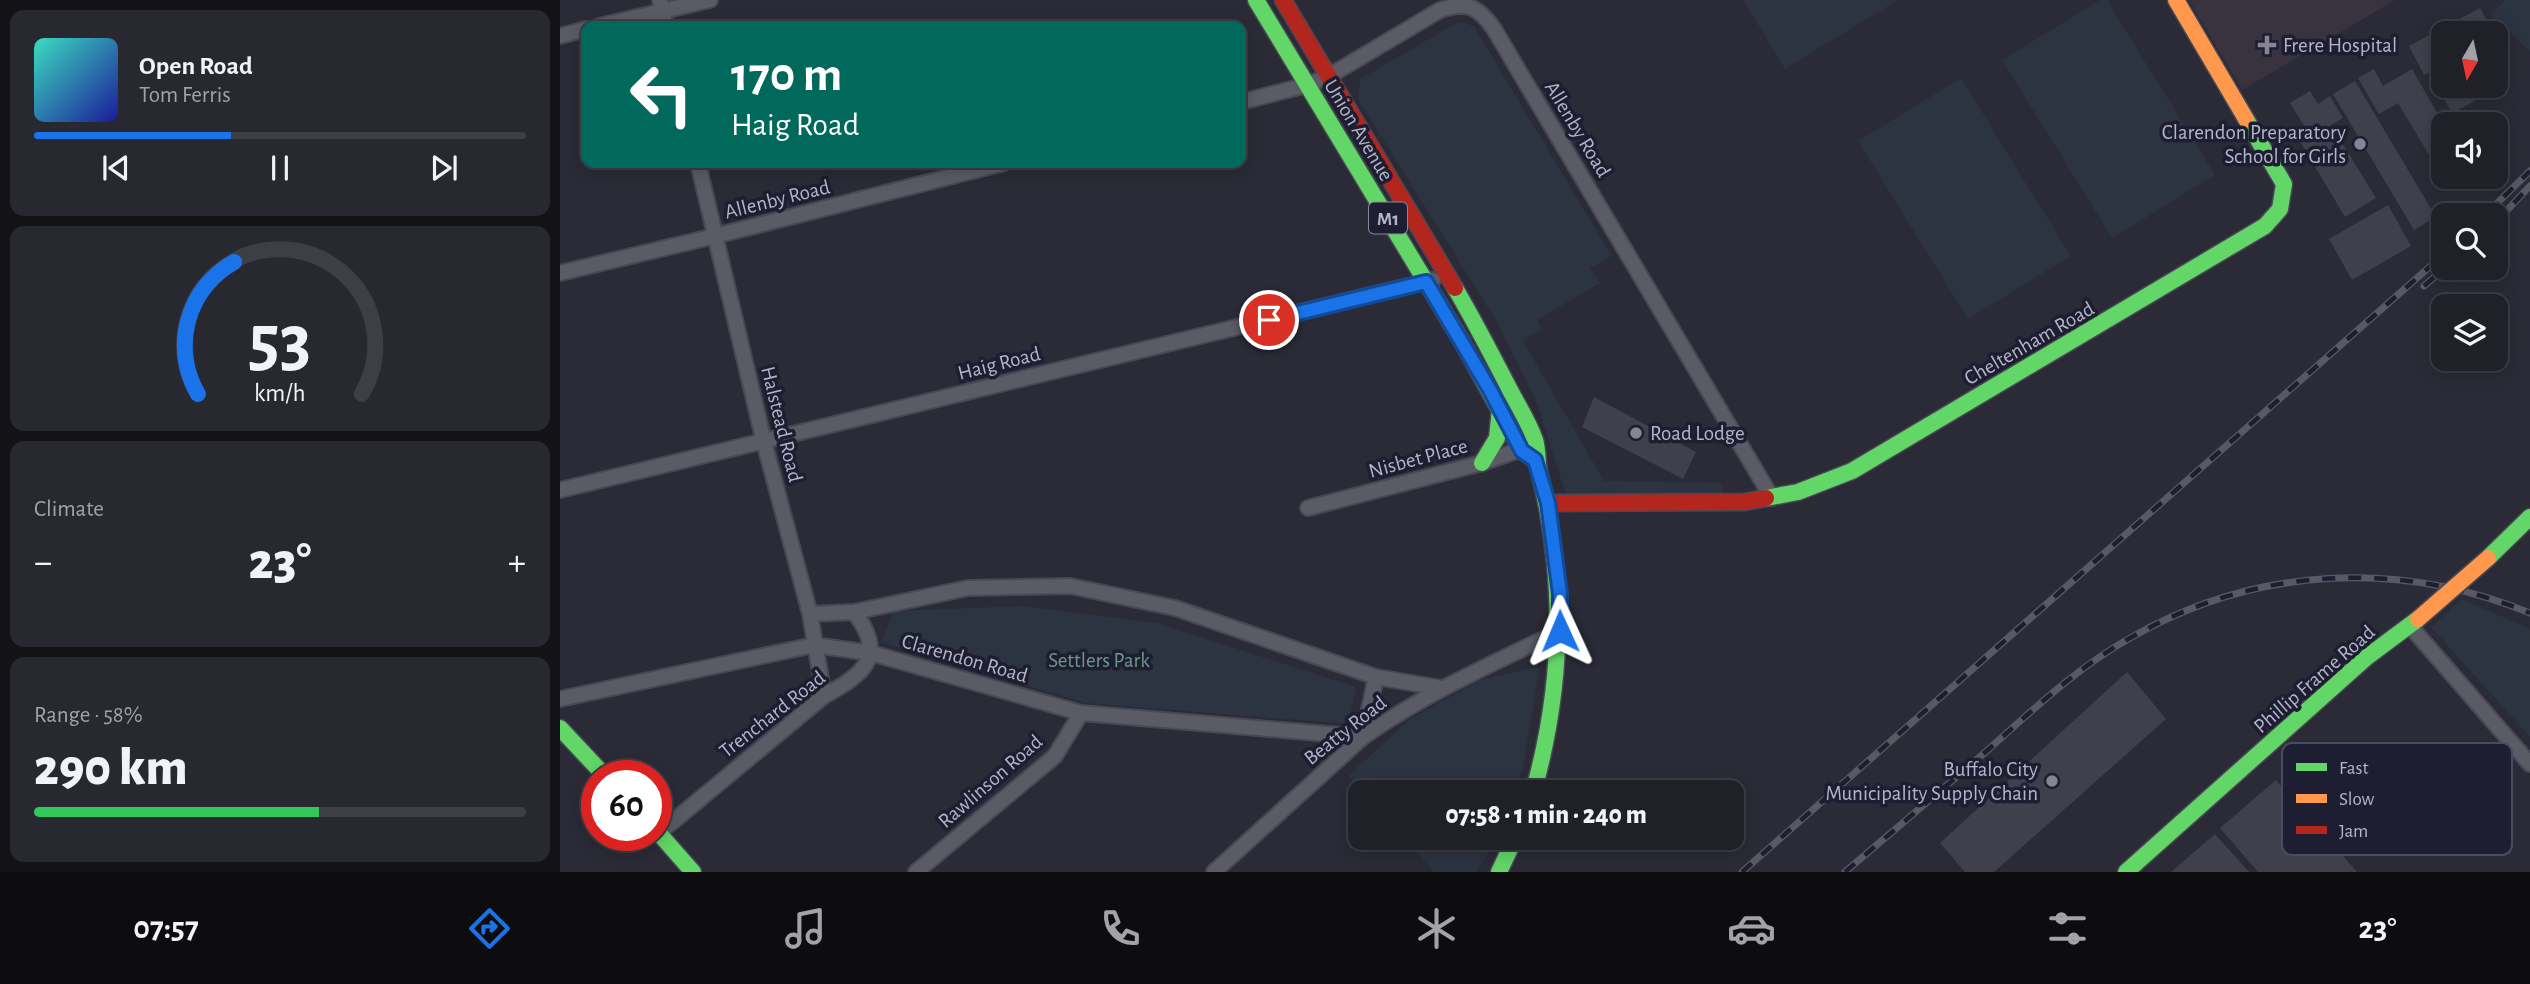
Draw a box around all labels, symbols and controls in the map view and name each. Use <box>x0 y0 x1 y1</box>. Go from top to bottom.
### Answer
north arrow <box>2431 21 2508 98</box>
map controls <box>2431 21 2508 371</box>
marker: Frere Hospital <box>2257 35 2277 55</box>
place label: Frere Hospital <box>2283 35 2397 56</box>
icon: left <box>616 49 707 140</box>
text: 170 m <box>731 51 842 100</box>
text: Open Road <box>139 53 253 79</box>
street label: Union Avenue <box>1320 76 1397 185</box>
street label: Allenby Road <box>1541 78 1614 181</box>
text: Tom Ferris <box>139 84 231 107</box>
text: Haig Road <box>731 109 859 141</box>
button: sound <box>2431 112 2508 189</box>
place label: Clarendon Preparatory School for Girls <box>2162 122 2346 167</box>
marker: Clarendon Preparatory School for Girls <box>2352 136 2368 152</box>
icon: previous <box>97 149 135 187</box>
icon: pause <box>261 149 299 187</box>
icon: next <box>425 149 463 187</box>
street label: Allenby Road <box>722 176 832 223</box>
road number: M1 <box>1369 202 1407 233</box>
button: search <box>2431 203 2508 280</box>
pin <box>1239 290 1299 350</box>
button: layers <box>2431 294 2508 371</box>
street label: Cheltenham Road <box>1961 298 2098 389</box>
icon: arrive <box>1250 301 1288 339</box>
text: 53 <box>249 307 311 380</box>
street label: Haig Road <box>956 343 1043 384</box>
street label: Halstead Road <box>757 364 806 484</box>
text: km/h <box>254 381 306 406</box>
place label: Road Lodge <box>1650 423 1745 444</box>
marker: Road Lodge <box>1628 425 1644 441</box>
street label: Nisbet Place <box>1366 435 1470 482</box>
text: Climate <box>34 498 104 521</box>
text: 23° <box>249 536 311 588</box>
text: − <box>34 544 52 582</box>
text: + <box>508 544 526 582</box>
position arrow <box>1523 594 1597 668</box>
street label: Phillip Frame Road <box>2250 621 2379 737</box>
street label: Clarendon Road <box>900 630 1030 687</box>
park label: Settlers Park <box>1048 650 1150 671</box>
street label: Trenchard Road <box>716 667 829 762</box>
street label: Beatty Road <box>1300 692 1390 769</box>
text: Range · 58% <box>34 704 143 727</box>
street label: Rawlinson Road <box>934 731 1046 832</box>
text: 290 km <box>34 742 188 794</box>
legend <box>2282 743 2512 855</box>
place label: Buffalo City Municipality Supply Chain <box>1825 759 2038 804</box>
text: Fast <box>2339 759 2369 778</box>
speed limit sign: 60 <box>581 760 672 851</box>
marker: Buffalo City Municipality Supply Chain <box>2044 773 2060 789</box>
text: Slow <box>2339 790 2375 809</box>
text: 07:58 · 1 min · 240 m <box>1445 802 1647 828</box>
text: Jam <box>2339 822 2368 841</box>
icon: directions <box>465 904 514 953</box>
icon: music <box>781 904 830 953</box>
icon: phone <box>1096 904 1145 953</box>
icon: climate <box>1412 904 1461 953</box>
icon: car <box>1727 904 1776 953</box>
icon: filters <box>2043 904 2092 953</box>
text: 07:57 <box>133 912 199 944</box>
text: 23° <box>2358 912 2397 944</box>

